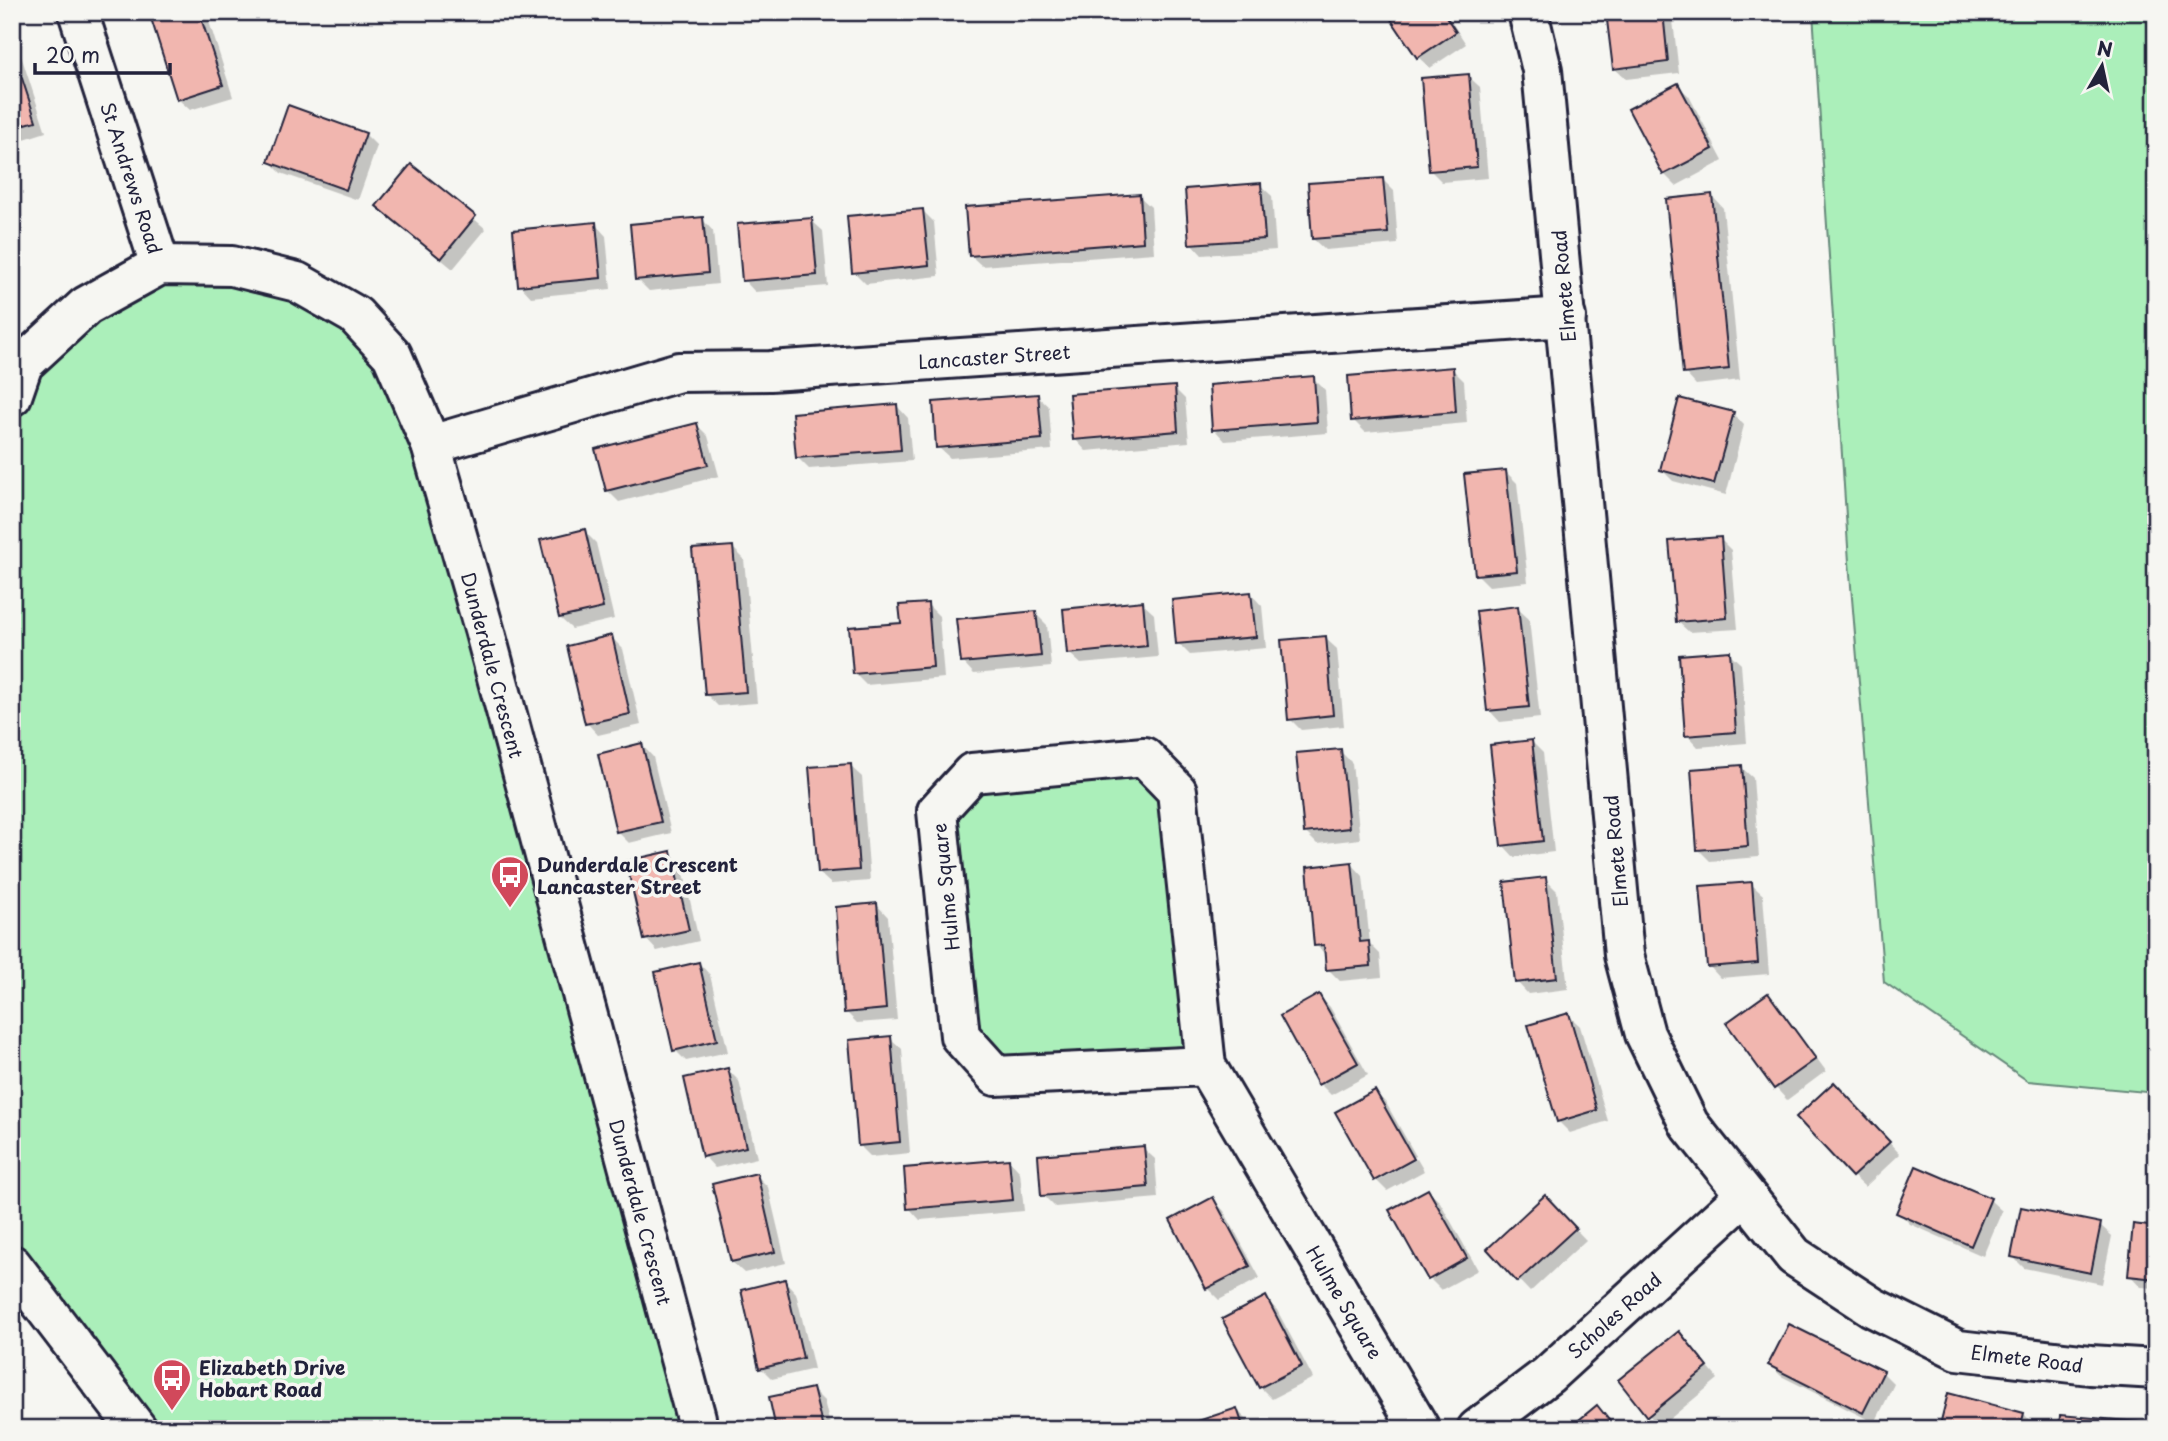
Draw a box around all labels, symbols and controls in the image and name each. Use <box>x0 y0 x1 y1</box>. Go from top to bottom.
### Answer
scale bar <box>35 32 170 76</box>
north arrow <box>2066 32 2136 102</box>
text: N <box>2095 33 2114 63</box>
text: 20 m <box>46 38 100 70</box>
street label: St Andrews Road <box>94 98 170 258</box>
street label: Elmete Road <box>1544 229 1582 343</box>
street label: Lancaster Street <box>917 337 1071 375</box>
street label: Dunderdale Crescent <box>455 569 531 761</box>
street label: Elmete Road <box>1596 794 1634 908</box>
street label: Hulme Square <box>924 822 966 952</box>
place label: Dunderdale Crescent Lancaster Street <box>537 850 738 900</box>
bus stop icon: Dunderdale Crescent Lancaster Street <box>489 854 531 909</box>
street label: Dunderdale Crescent <box>603 1116 679 1308</box>
street label: Hulme Square <box>1300 1240 1390 1364</box>
street label: Scholes Road <box>1561 1265 1667 1365</box>
street label: Elmete Road <box>1969 1337 2085 1379</box>
place label: Elizabeth Drive Hobart Road <box>199 1353 345 1403</box>
bus stop icon: Elizabeth Drive Hobart Road <box>151 1357 193 1412</box>

